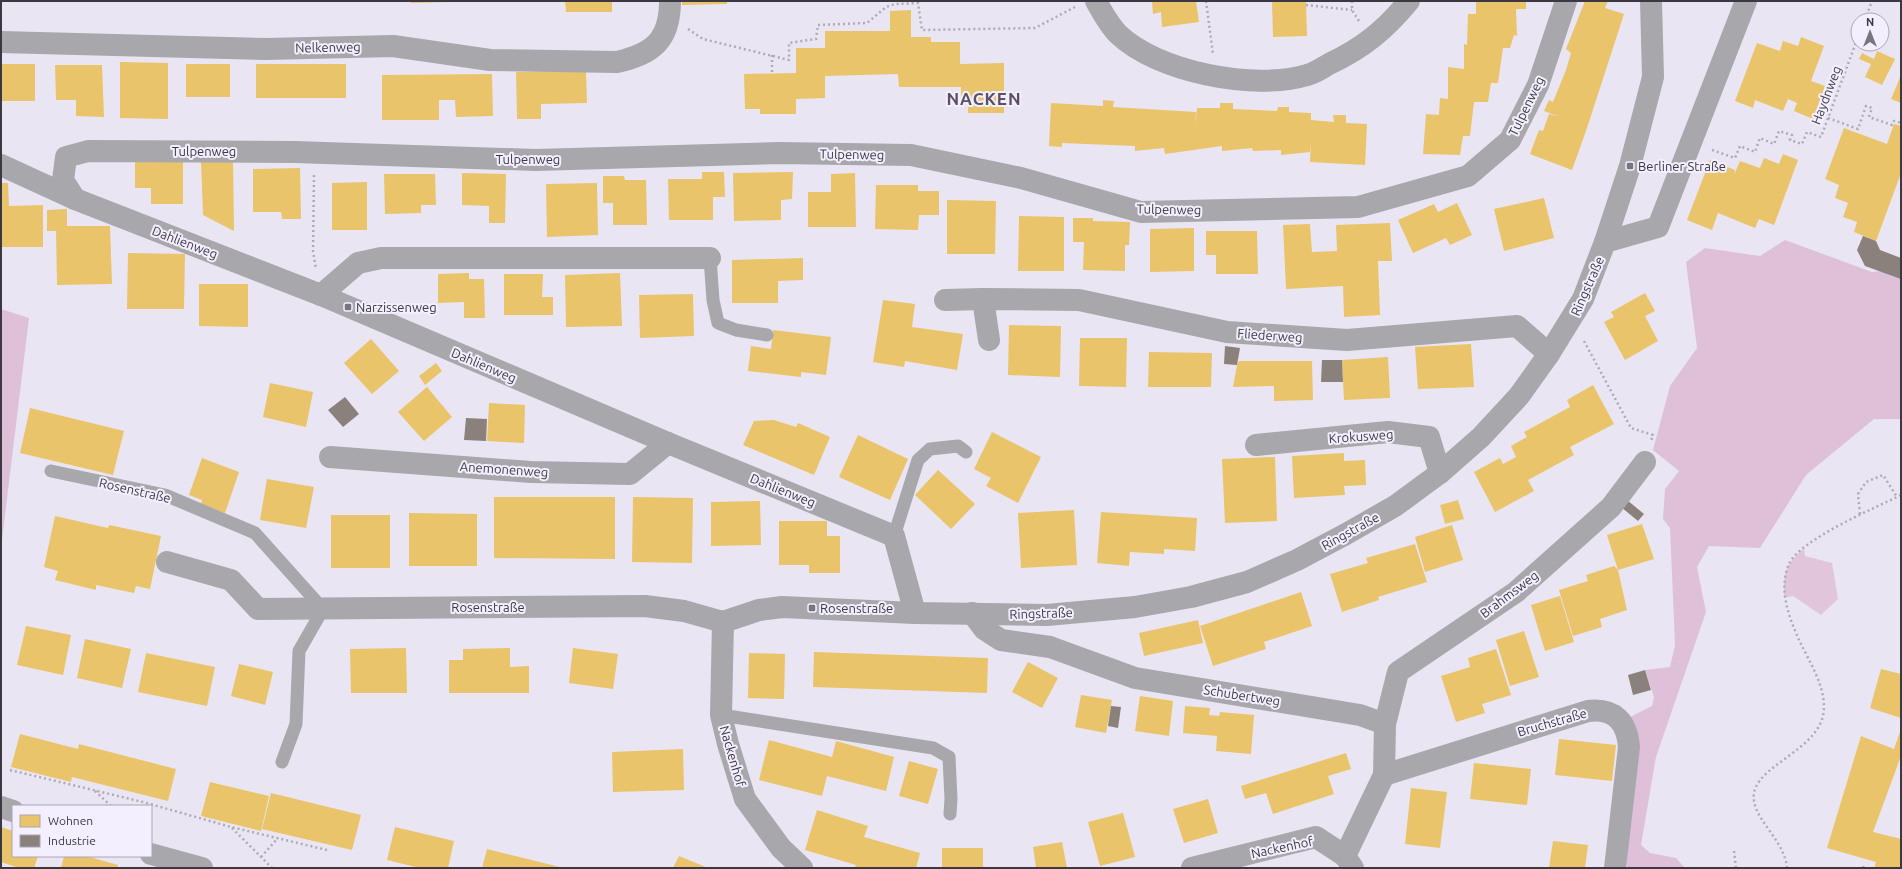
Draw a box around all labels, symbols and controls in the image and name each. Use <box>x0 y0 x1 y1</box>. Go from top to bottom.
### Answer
north arrow <box>1850 12 1890 52</box>
text: N <box>1866 16 1874 28</box>
street label: Nelkenweg <box>295 39 361 55</box>
street label: Haydnweg <box>1808 64 1844 126</box>
street label: Tulpenweg <box>1506 74 1546 138</box>
district label: NACKEN <box>946 89 1022 108</box>
street label: Tulpenweg <box>172 144 236 158</box>
street label: Tulpenweg <box>820 146 884 162</box>
street label: Tulpenweg <box>496 152 560 166</box>
place label: Berliner Straße <box>1638 159 1726 173</box>
marker: Berliner Straße <box>1625 161 1635 171</box>
street label: Tulpenweg <box>1137 201 1201 217</box>
street label: Dahlienweg <box>150 223 220 261</box>
street label: Ringstraße <box>1568 254 1606 318</box>
place label: Narzissenweg <box>356 300 437 314</box>
marker: Narzissenweg <box>343 302 353 312</box>
street label: Fliederweg <box>1237 326 1303 344</box>
street label: Dahlienweg <box>449 345 519 385</box>
street label: Krokusweg <box>1328 427 1394 445</box>
street label: Anemonenweg <box>459 459 549 479</box>
street label: Dahlienweg <box>748 471 818 509</box>
street label: Rosenstraße <box>98 475 172 505</box>
street label: Ringstraße <box>1319 509 1381 553</box>
street label: Brahmsweg <box>1477 568 1541 620</box>
street label: Rosenstraße <box>451 600 525 614</box>
place label: Rosenstraße <box>820 601 893 615</box>
marker: Rosenstraße <box>807 603 817 613</box>
street label: Ringstraße <box>1009 605 1073 621</box>
street label: Schubertweg <box>1203 682 1281 708</box>
street label: Bruchstraße <box>1516 705 1588 739</box>
street label: Nackenhof <box>718 724 748 788</box>
legend <box>12 805 152 857</box>
text: Wohnen <box>48 814 93 827</box>
text: Industrie <box>48 834 96 847</box>
street label: Nackenhof <box>1250 834 1314 860</box>

